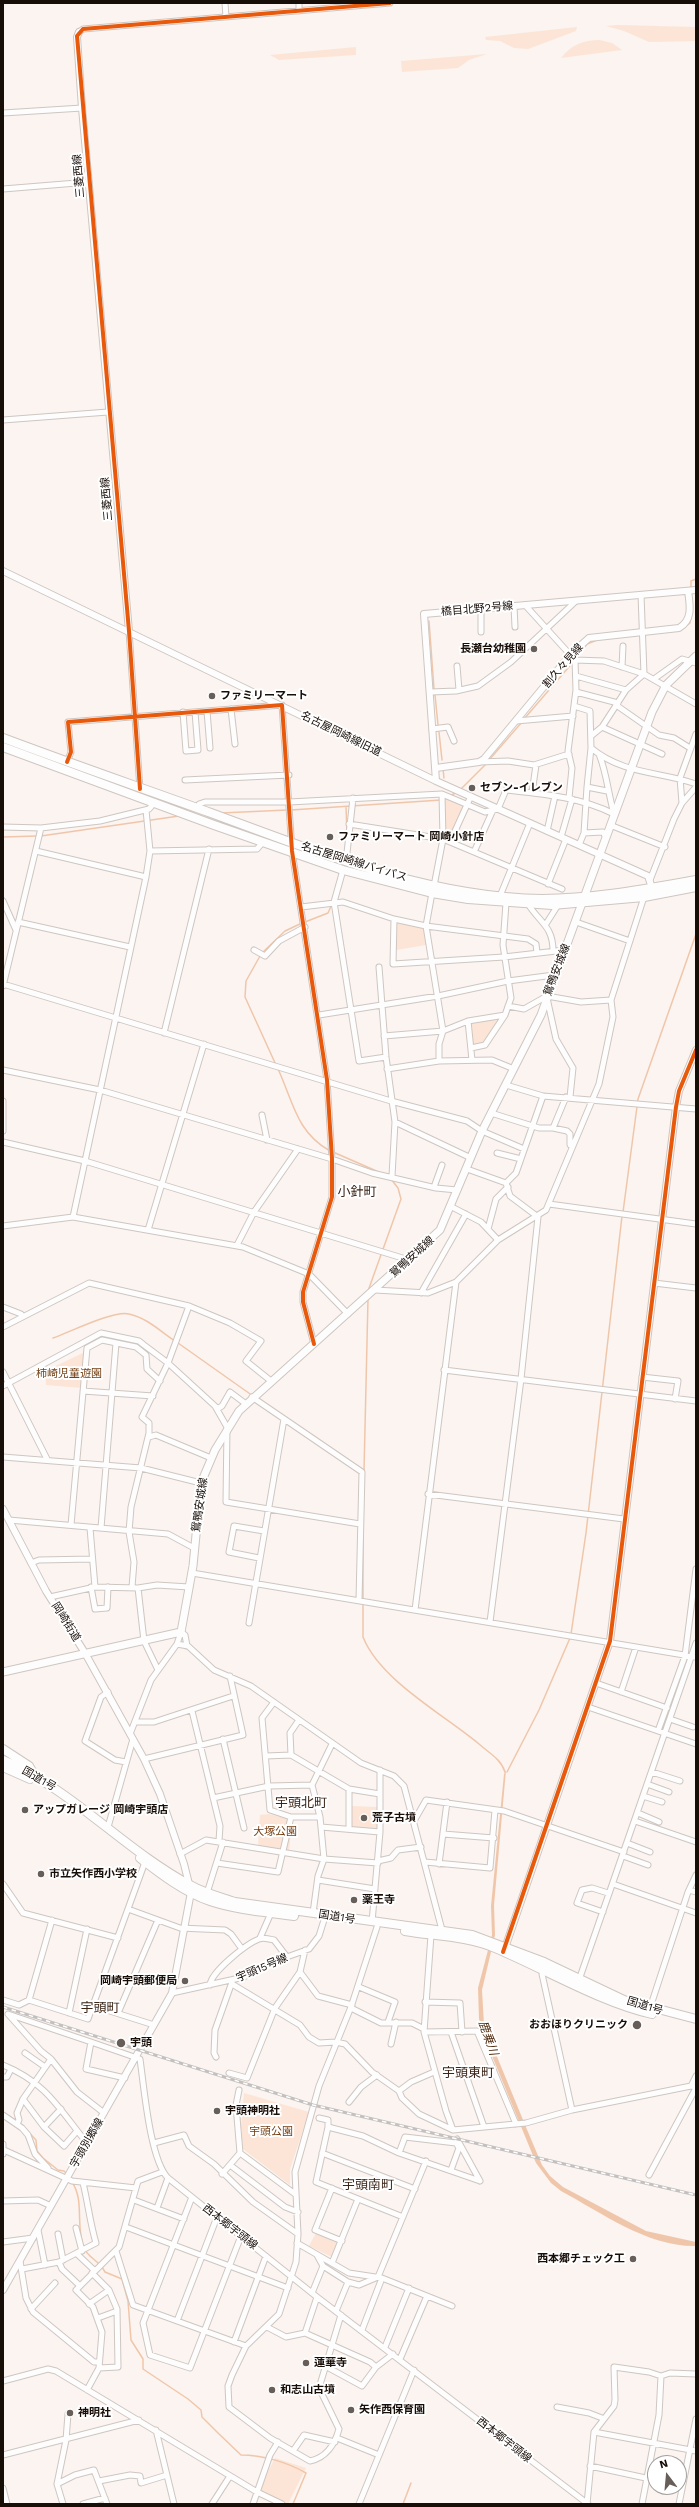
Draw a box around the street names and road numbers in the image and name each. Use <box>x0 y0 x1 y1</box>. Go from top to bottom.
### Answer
street label: 三菱西線 <box>71 154 87 198</box>
street label: 三菱西線 <box>99 477 115 521</box>
street label: 橋目北野2号線 <box>440 599 514 619</box>
street label: 割久々見線 <box>540 641 586 691</box>
street label: 名古屋岡崎線旧道 <box>299 709 383 759</box>
street label: 名古屋岡崎線バイパス <box>299 840 409 884</box>
street label: 鴛鴨安城線 <box>541 942 573 998</box>
street label: 鴛鴨安城線 <box>387 1234 437 1280</box>
street label: 鴛鴨安城線 <box>190 1477 210 1533</box>
street label: 岡崎街道 <box>49 1600 83 1644</box>
street label: 国道1号 <box>20 1764 58 1794</box>
street label: 国道1号 <box>318 1908 356 1926</box>
street label: 宇頭15号線 <box>234 1951 290 1985</box>
street label: 国道1号 <box>625 1994 665 2018</box>
street label: 宇頭別郷線 <box>68 2116 106 2170</box>
street label: 西本郷宇頭線 <box>200 2201 260 2253</box>
street label: 西本郷宇頭線 <box>474 2414 534 2466</box>

